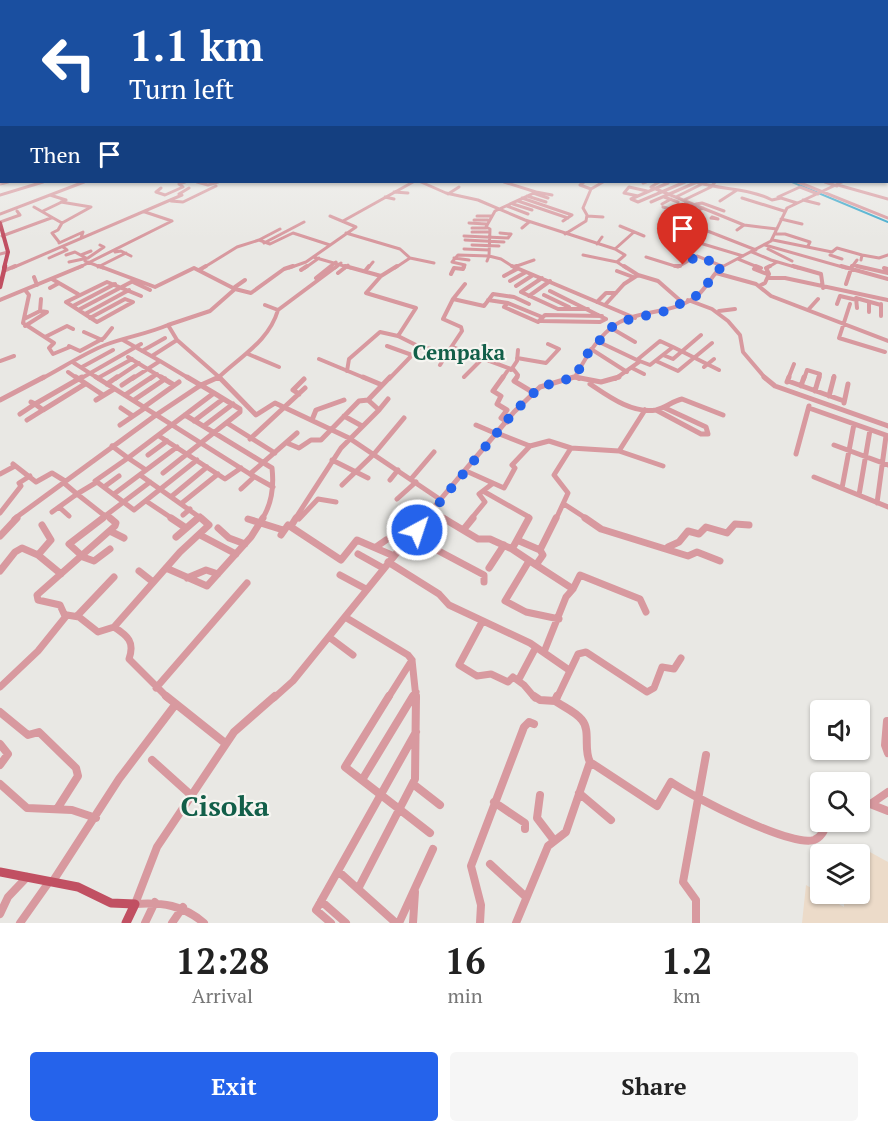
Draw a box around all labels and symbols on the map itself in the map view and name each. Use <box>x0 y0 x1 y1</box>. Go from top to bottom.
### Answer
pin <box>657 203 708 265</box>
district label: Cempaka <box>413 338 505 366</box>
position arrow <box>385 498 449 562</box>
district label: Cisoka <box>181 787 270 824</box>

